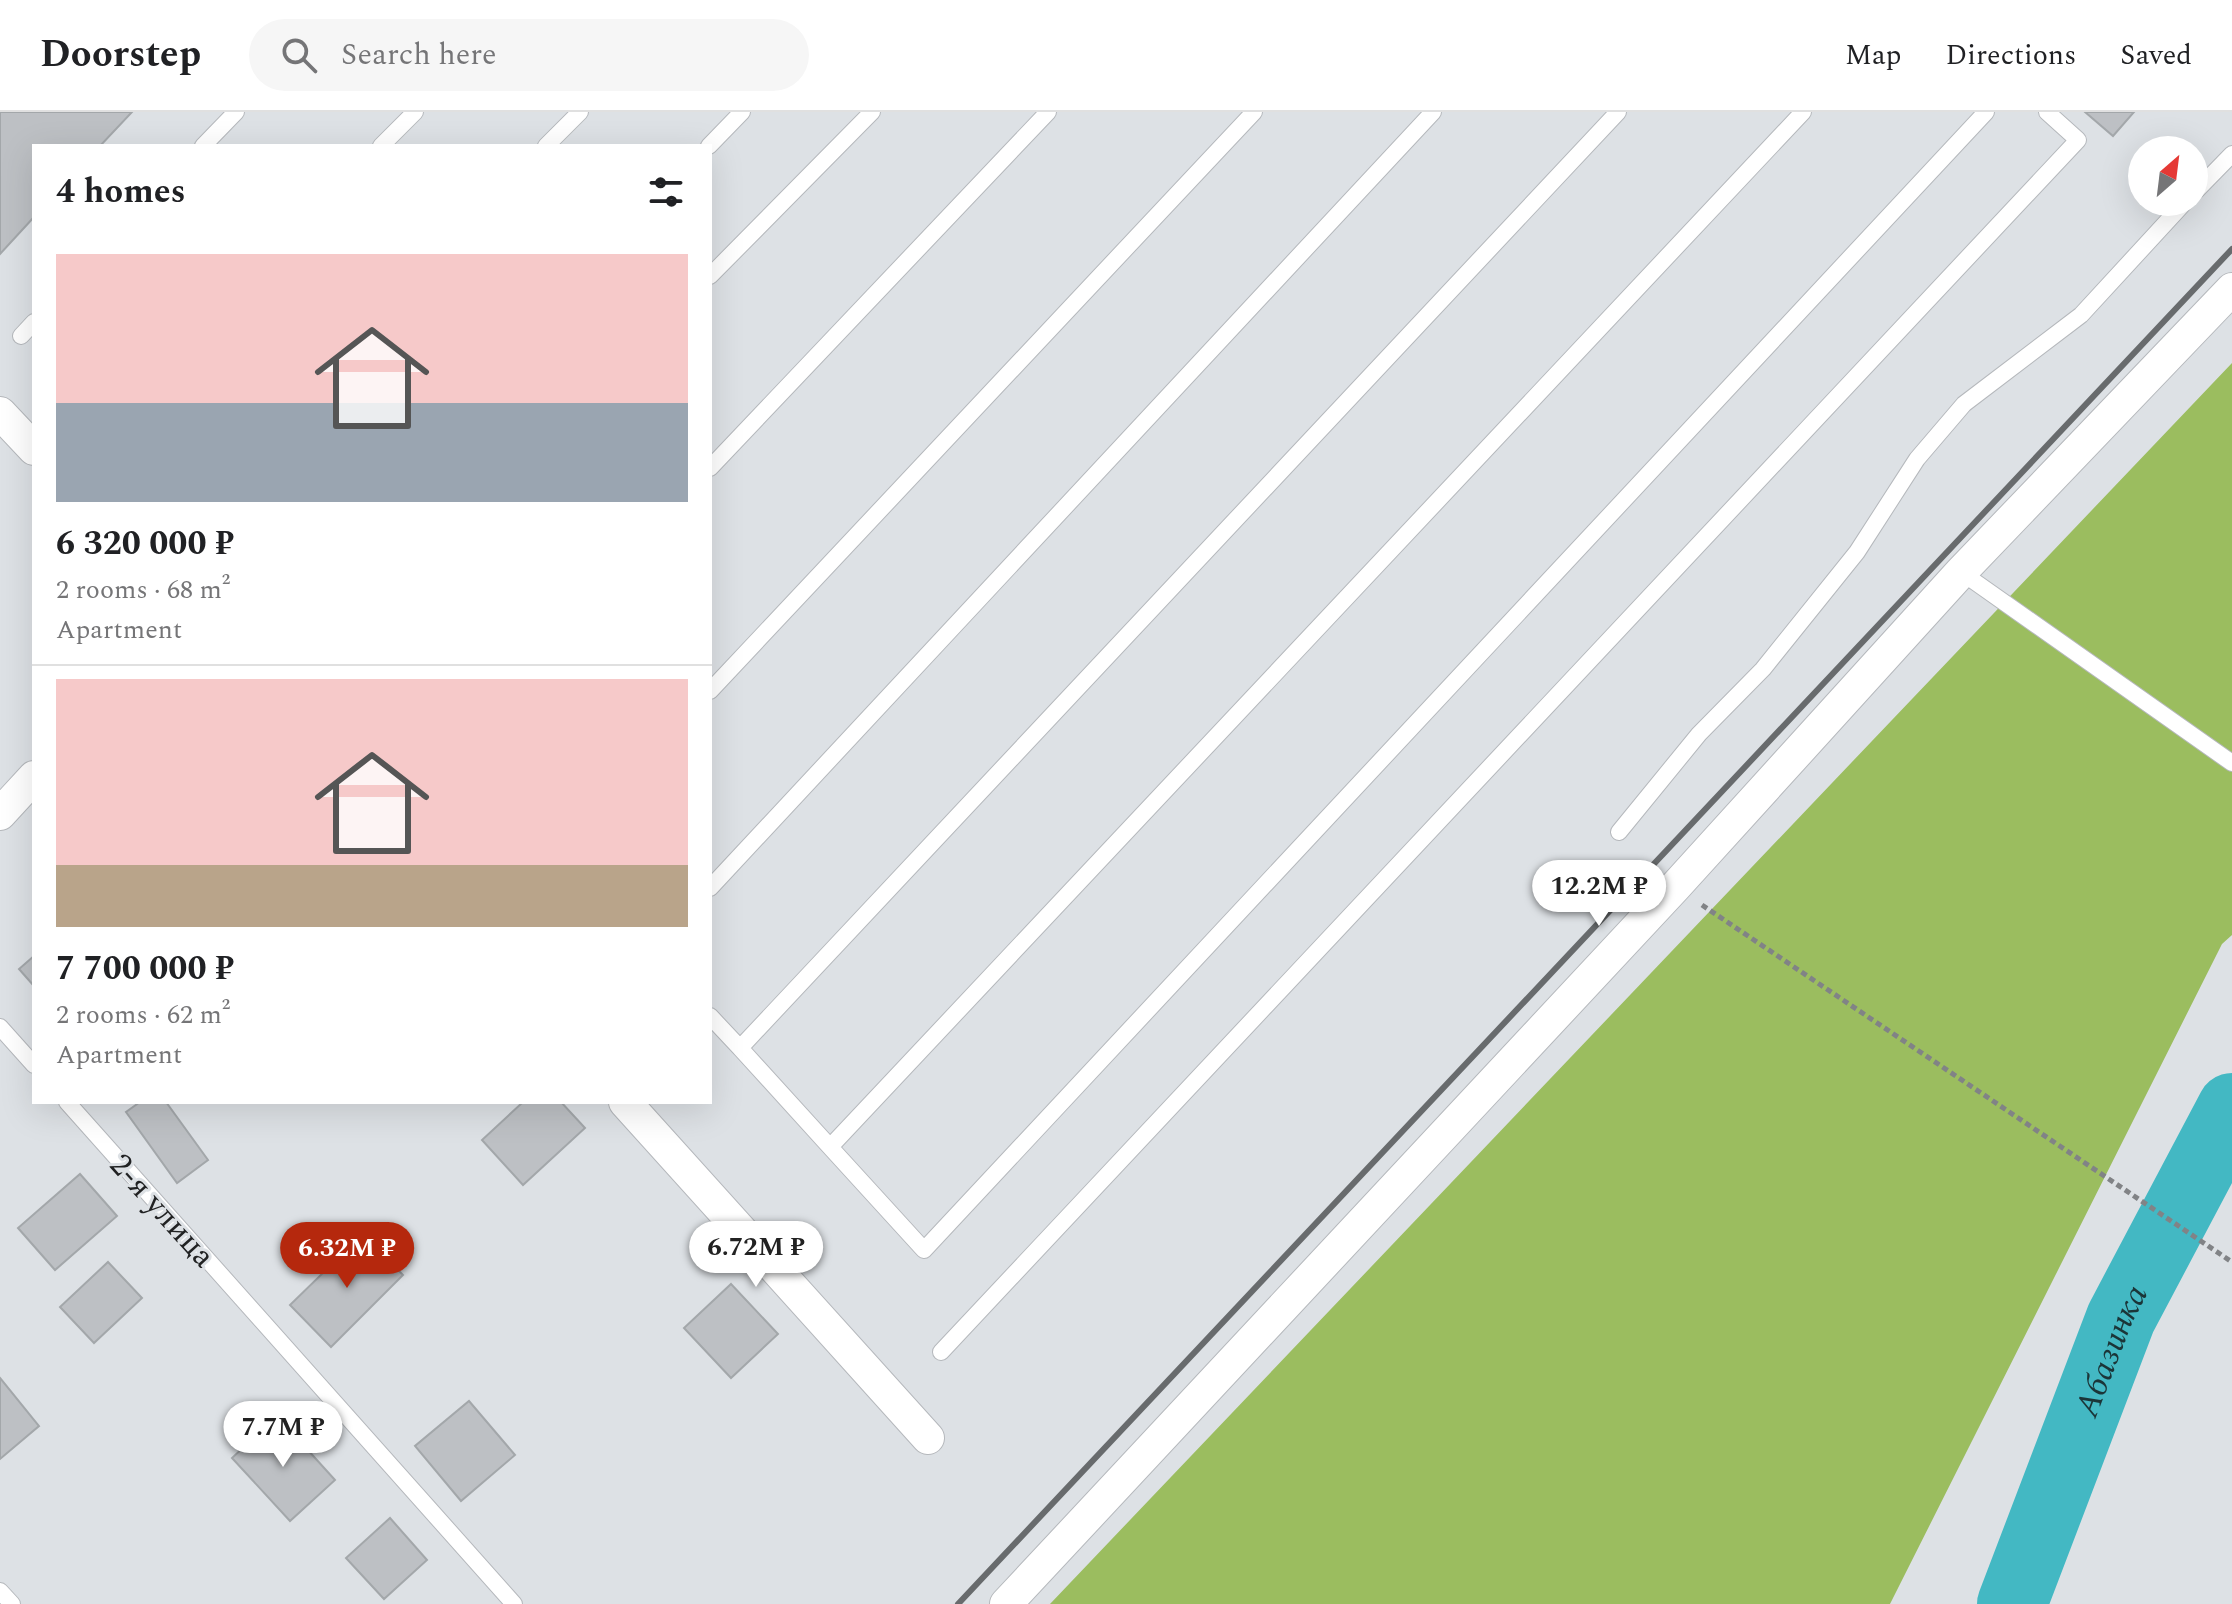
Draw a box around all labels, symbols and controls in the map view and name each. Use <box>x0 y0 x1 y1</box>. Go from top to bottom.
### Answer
search box <box>249 19 809 91</box>
text: Doorstep <box>40 26 201 84</box>
text: Search here <box>341 32 497 78</box>
icon: search <box>277 33 321 77</box>
text: Map <box>1845 34 1902 77</box>
text: Directions <box>1946 34 2076 77</box>
text: Saved <box>2120 34 2192 77</box>
north arrow <box>2128 136 2208 216</box>
map controls <box>2128 136 2208 216</box>
text: 4 homes <box>56 166 186 218</box>
icon: filters <box>644 170 688 214</box>
icon: home <box>300 306 444 450</box>
text: 6 320 000 ₽ <box>56 518 234 570</box>
text: 2 rooms · 68 m² <box>56 570 230 610</box>
text: Apartment <box>56 610 182 650</box>
icon: home <box>300 731 444 875</box>
pin: 12.2M ₽ <box>1525 860 1673 928</box>
text: 12.2M ₽ <box>1550 866 1648 906</box>
text: 7 700 000 ₽ <box>56 943 234 995</box>
text: 2 rooms · 62 m² <box>56 995 230 1035</box>
text: Apartment <box>56 1035 182 1075</box>
street label: 2-я улица <box>97 1143 227 1279</box>
pin: 6.72M ₽ <box>682 1221 830 1289</box>
pin: 6.32M ₽ <box>273 1222 421 1290</box>
text: 6.72M ₽ <box>707 1227 805 1267</box>
text: 6.32M ₽ <box>298 1228 396 1268</box>
water label: Абазинка <box>2061 1276 2162 1426</box>
pin: 7.7M ₽ <box>218 1401 348 1469</box>
text: 7.7M ₽ <box>241 1407 325 1447</box>

